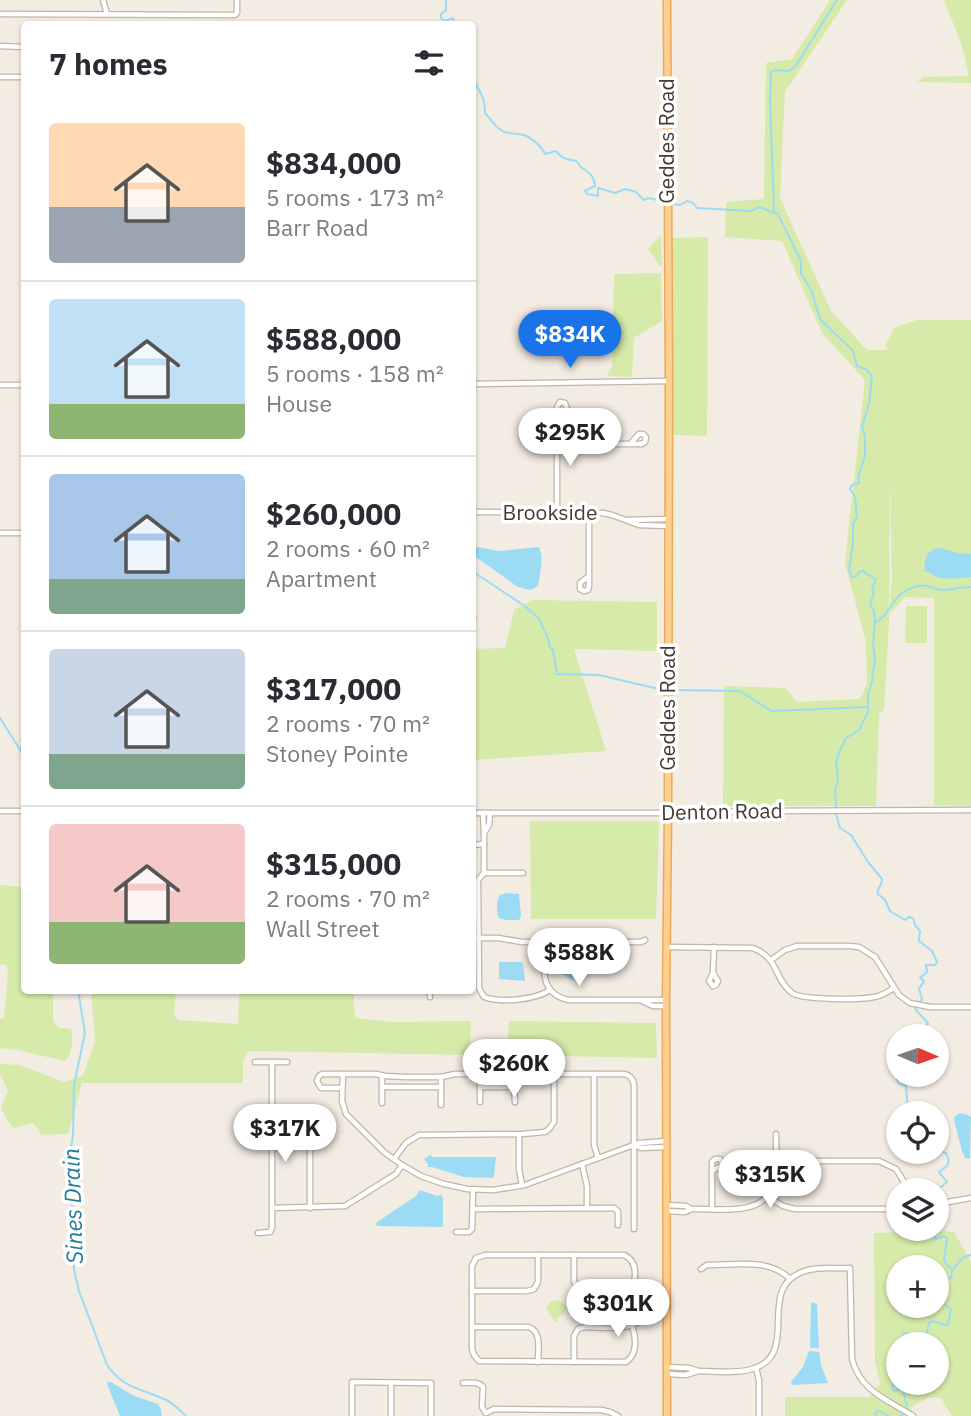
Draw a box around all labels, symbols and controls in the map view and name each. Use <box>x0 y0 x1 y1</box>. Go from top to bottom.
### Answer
text: 7 homes <box>49 44 168 83</box>
icon: filters <box>410 44 448 82</box>
street label: Geddes Road <box>652 78 680 204</box>
text: $834,000 <box>266 143 401 182</box>
icon: home <box>105 151 189 235</box>
text: 5 rooms · 173 m² <box>266 182 444 212</box>
text: Barr Road <box>266 212 369 242</box>
pin: $834K <box>521 310 619 370</box>
text: $834K <box>534 318 606 348</box>
text: $588,000 <box>266 319 401 358</box>
icon: home <box>105 327 189 411</box>
text: 5 rooms · 158 m² <box>266 358 444 388</box>
text: House <box>266 388 332 418</box>
pin: $295K <box>521 408 619 468</box>
text: $295K <box>534 416 606 446</box>
text: $260,000 <box>266 494 401 533</box>
street label: Brookside <box>503 498 597 526</box>
icon: home <box>105 502 189 586</box>
text: 2 rooms · 60 m² <box>266 533 430 563</box>
text: Apartment <box>266 563 377 593</box>
street label: Geddes Road <box>653 645 681 771</box>
text: $317,000 <box>266 669 401 708</box>
icon: home <box>105 677 189 761</box>
text: 2 rooms · 70 m² <box>266 708 430 738</box>
text: Stoney Pointe <box>266 738 409 768</box>
street label: Denton Road <box>661 796 783 826</box>
text: $315,000 <box>266 844 401 883</box>
icon: home <box>105 852 189 936</box>
text: 2 rooms · 70 m² <box>266 883 430 913</box>
text: Wall Street <box>266 913 379 943</box>
pin: $588K <box>530 928 628 988</box>
text: $588K <box>543 936 615 966</box>
north arrow <box>886 1024 948 1087</box>
map controls <box>886 1024 949 1395</box>
pin: $260K <box>465 1040 563 1099</box>
text: $260K <box>478 1047 550 1077</box>
button: locate <box>886 1101 949 1164</box>
pin: $317K <box>236 1104 334 1164</box>
text: $317K <box>249 1112 321 1142</box>
water label: Sines Drain <box>55 1148 89 1265</box>
pin: $315K <box>721 1150 819 1210</box>
text: $315K <box>734 1158 806 1188</box>
button: layers <box>886 1178 949 1241</box>
button: + <box>886 1255 949 1318</box>
pin: $301K <box>569 1280 667 1339</box>
text: $301K <box>582 1287 654 1317</box>
button: − <box>886 1332 949 1395</box>

